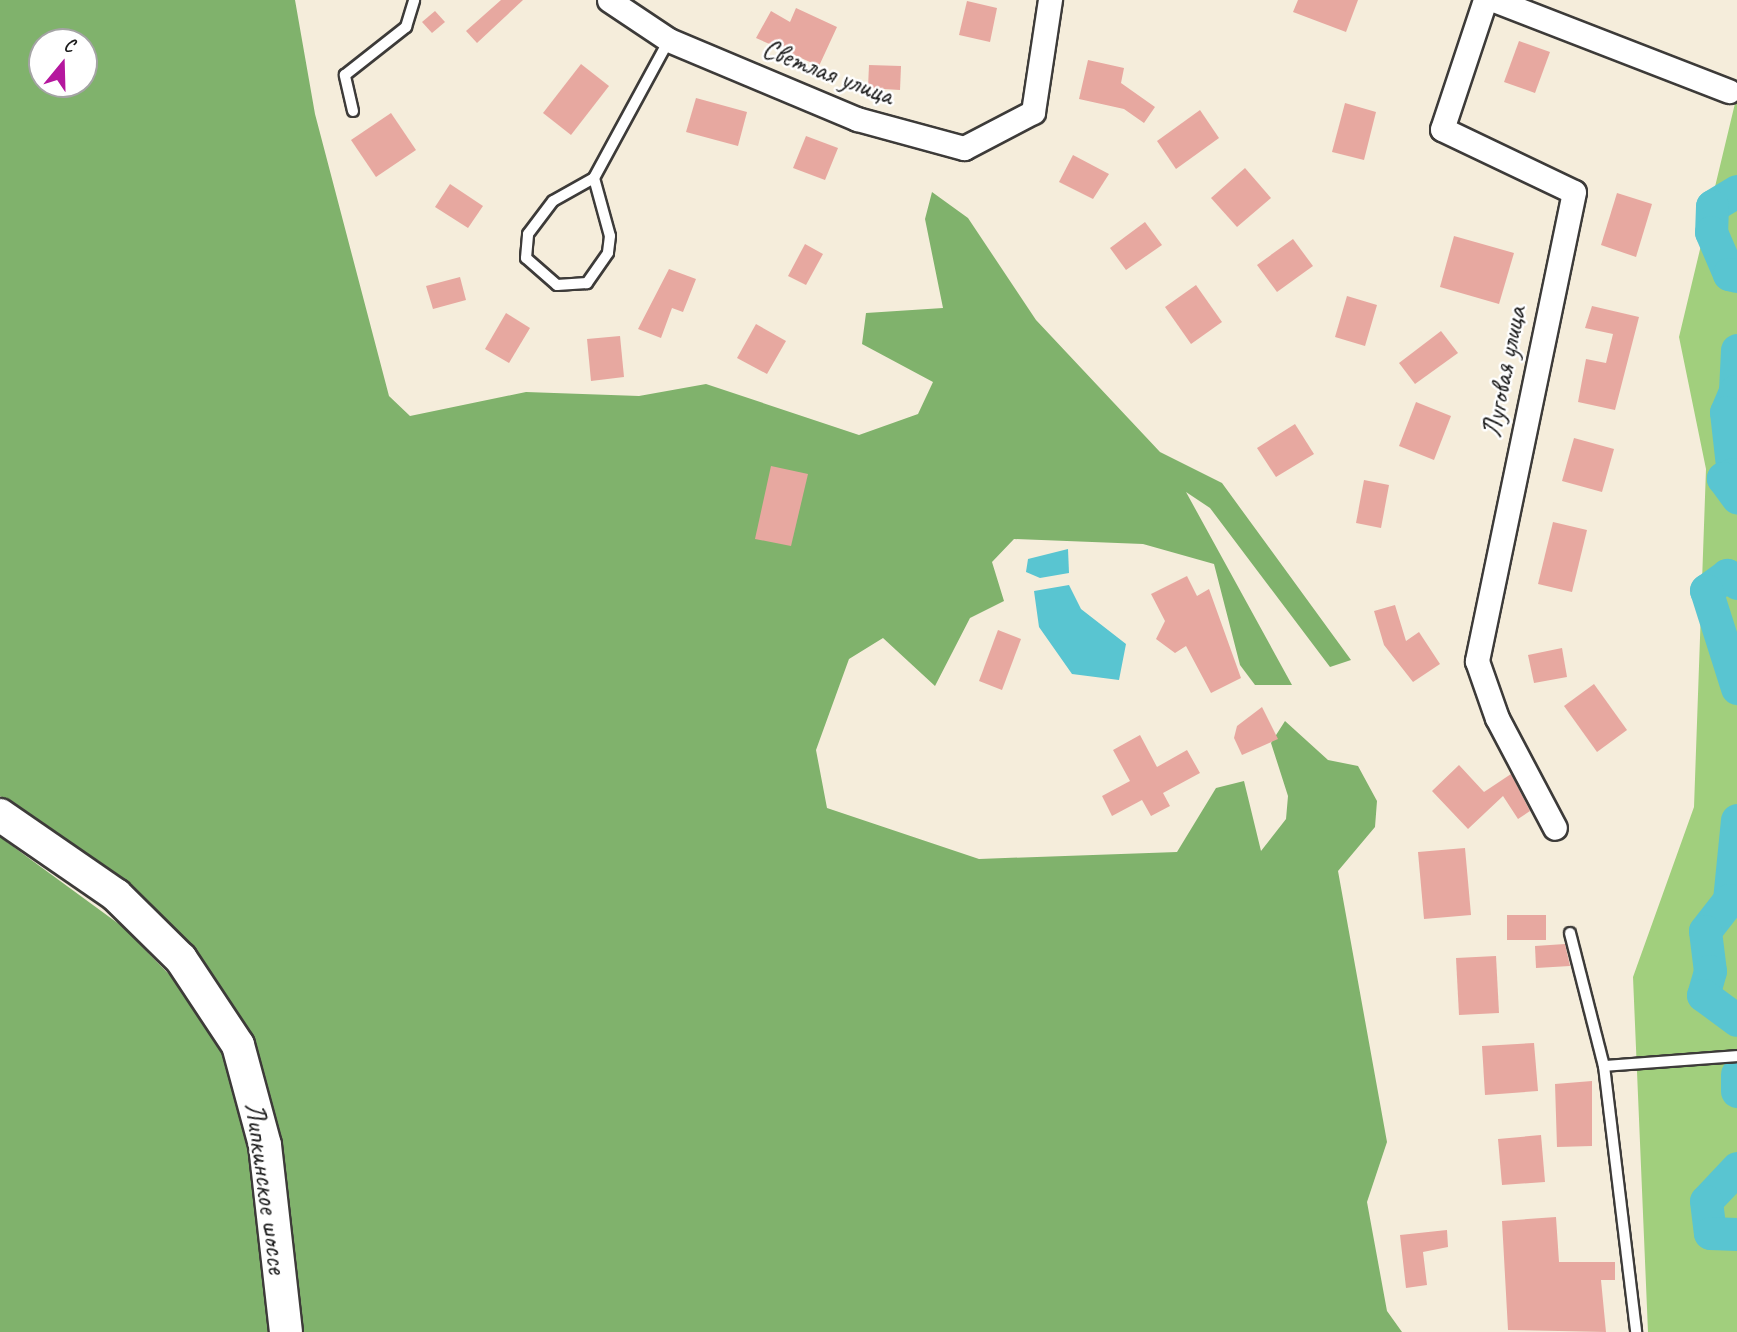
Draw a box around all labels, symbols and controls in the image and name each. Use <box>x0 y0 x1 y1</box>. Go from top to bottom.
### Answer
north arrow <box>28 28 98 98</box>
text: С <box>61 32 78 58</box>
street label: Светлая улица <box>758 32 898 112</box>
street label: Луговая улица <box>1475 303 1533 441</box>
street label: Липкинское шоссе <box>237 1099 295 1277</box>

